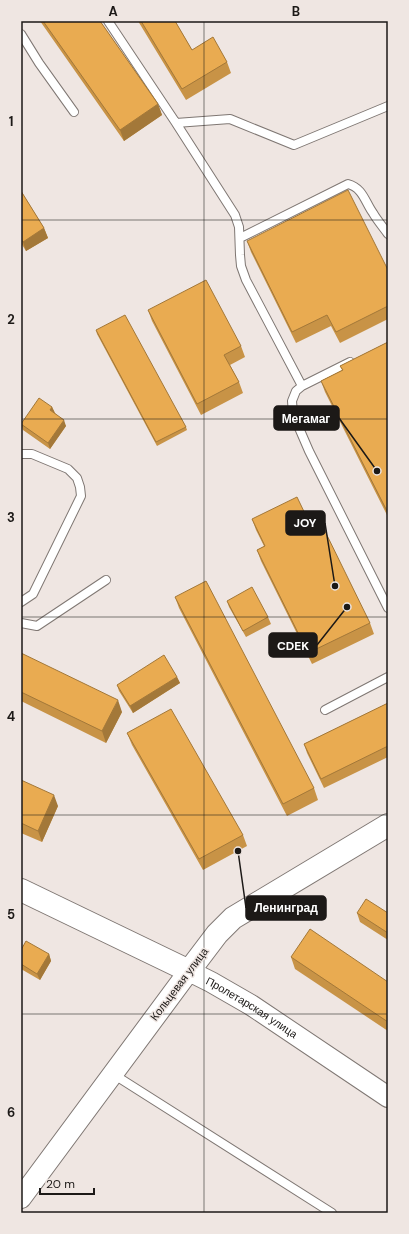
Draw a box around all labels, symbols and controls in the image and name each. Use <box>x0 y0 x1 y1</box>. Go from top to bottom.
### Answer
text: A <box>108 3 118 20</box>
text: B <box>292 3 300 20</box>
text: 1 <box>9 113 13 130</box>
text: 2 <box>7 311 15 328</box>
callout: Мегамаг <box>274 406 339 430</box>
text: Мегамаг <box>282 411 330 427</box>
text: 3 <box>7 509 15 526</box>
callout: JOY <box>286 511 325 535</box>
text: JOY <box>294 515 317 531</box>
callout: CDEK <box>269 633 317 657</box>
text: CDEK <box>277 638 309 654</box>
text: 4 <box>7 708 15 725</box>
callout: Ленинград <box>246 896 326 920</box>
text: Ленинград <box>254 900 318 916</box>
text: 5 <box>7 906 15 923</box>
street label: Кольцевая улица <box>147 944 212 1023</box>
street label: Пролетарская улица <box>204 974 301 1042</box>
text: 6 <box>7 1104 15 1121</box>
scale bar <box>40 1170 94 1196</box>
text: 20 m <box>46 1176 75 1192</box>

